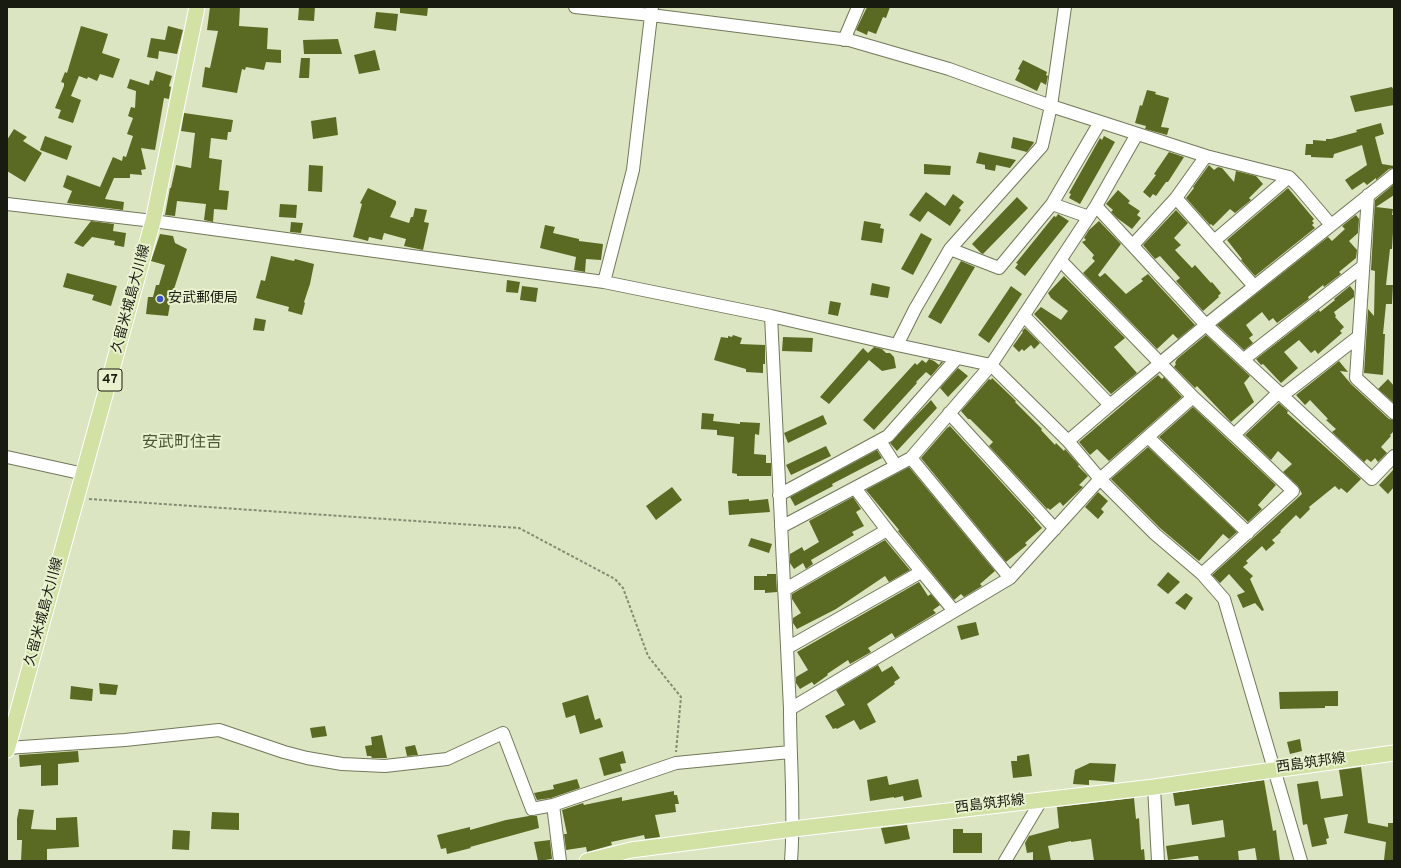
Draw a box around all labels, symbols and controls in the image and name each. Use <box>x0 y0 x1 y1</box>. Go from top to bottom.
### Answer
street label: 久留米城島大川線 <box>109 243 155 355</box>
place label: 安武郵便局 <box>168 291 238 307</box>
marker: 安武郵便局 <box>155 294 165 304</box>
road number: 47 <box>98 369 122 391</box>
district label: 安武町住吉 <box>142 434 222 454</box>
street label: 久留米城島大川線 <box>22 556 68 668</box>
street label: 西島筑邦線 <box>1275 751 1347 777</box>
street label: 西島筑邦線 <box>954 792 1026 818</box>

